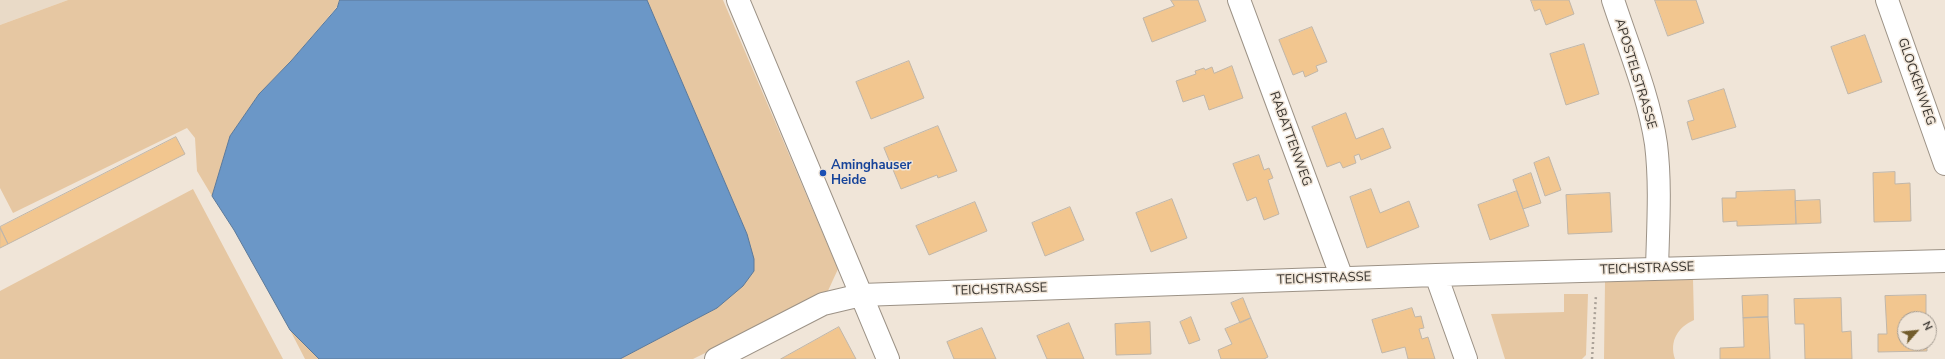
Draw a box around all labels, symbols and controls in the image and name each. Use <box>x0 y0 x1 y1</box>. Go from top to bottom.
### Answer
street label: APOSTELSTRASSE <box>1611 17 1659 131</box>
street label: GLOCKENWEG <box>1894 36 1938 128</box>
street label: RABATTENWEG <box>1266 90 1314 188</box>
place label: Aminghauser Heide <box>831 158 912 189</box>
marker: Aminghauser Heide <box>818 168 828 178</box>
street label: TEICHSTRASSE <box>1600 260 1694 278</box>
street label: TEICHSTRASSE <box>1277 270 1371 288</box>
street label: TEICHSTRASSE <box>953 281 1047 299</box>
north arrow <box>1897 311 1937 351</box>
text: N <box>1919 319 1936 333</box>

